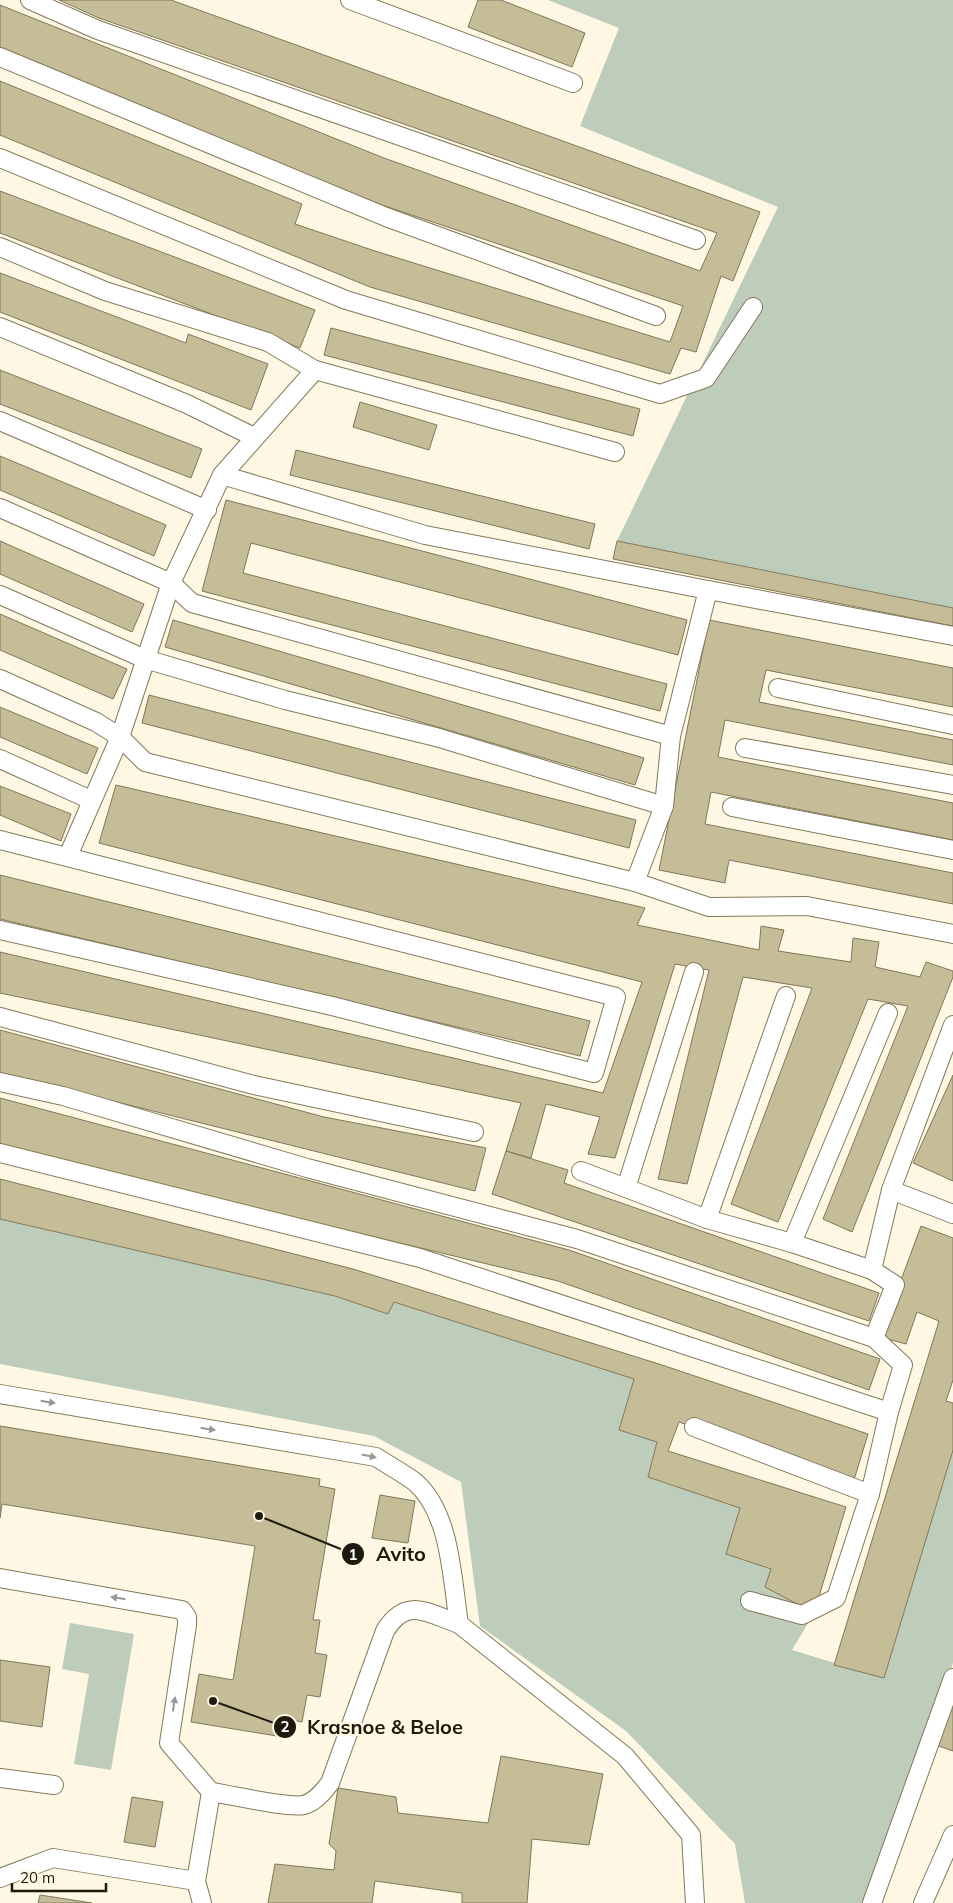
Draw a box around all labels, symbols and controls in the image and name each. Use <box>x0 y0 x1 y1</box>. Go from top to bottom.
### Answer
one-way arrow <box>40 1399 56 1407</box>
one-way arrow <box>201 1426 217 1434</box>
one-way arrow <box>361 1453 377 1461</box>
callout: Avito <box>341 1537 436 1572</box>
text: Avito <box>376 1541 426 1566</box>
text: 1 <box>348 1545 358 1564</box>
one-way arrow <box>109 1593 125 1601</box>
one-way arrow <box>171 1696 179 1712</box>
callout: Krasnoe & Beloe <box>273 1709 473 1744</box>
text: Krasnoe & Beloe <box>307 1714 463 1739</box>
text: 2 <box>280 1717 290 1736</box>
scale bar <box>12 1860 106 1892</box>
text: 20 m <box>20 1868 55 1887</box>

